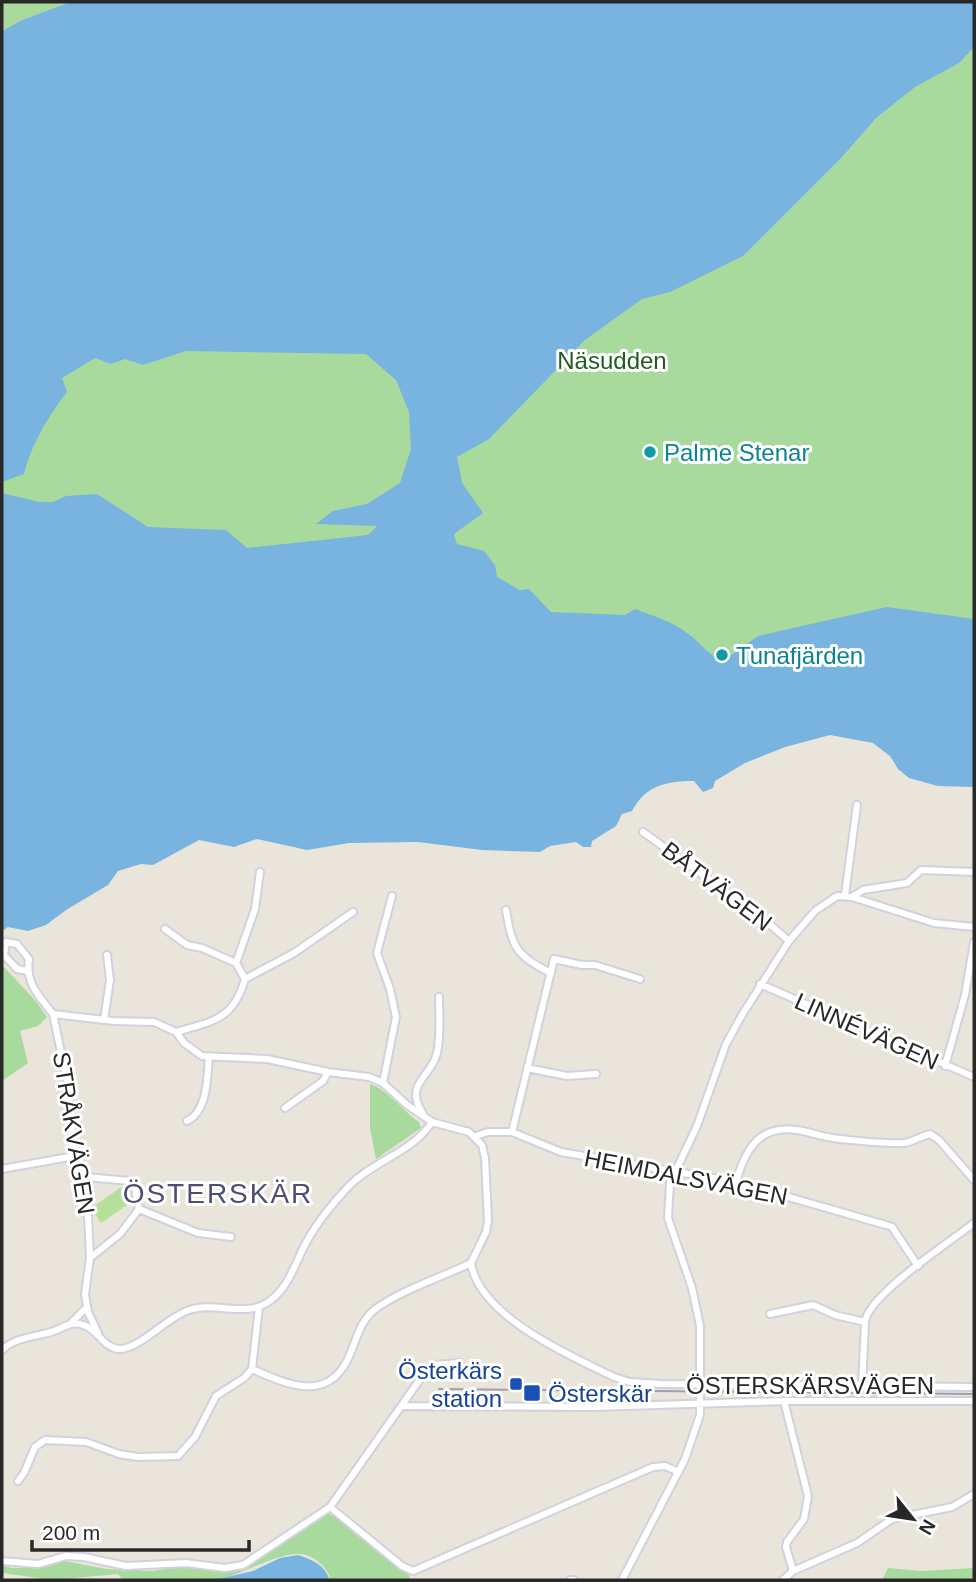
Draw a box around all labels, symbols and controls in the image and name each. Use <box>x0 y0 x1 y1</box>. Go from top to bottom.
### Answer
park label: Näsudden <box>557 347 667 374</box>
place label: Palme Stenar <box>664 439 809 466</box>
marker: Palme Stenar <box>642 444 658 460</box>
place label: Tunafjärden <box>736 642 863 669</box>
marker: Tunafjärden <box>714 647 730 663</box>
street label: BÅTVÄGEN <box>657 836 777 936</box>
street label: LINNÉVÄGEN <box>791 987 943 1075</box>
street label: STRÅKVÄGEN <box>48 1050 100 1216</box>
street label: HEIMDALSVÄGEN <box>582 1144 790 1210</box>
district label: ÖSTERSKÄR <box>123 1178 313 1209</box>
place label: Österkärs station <box>398 1357 502 1412</box>
street label: ÖSTERSKÄRSVÄGEN <box>686 1372 934 1399</box>
marker: Österkärs station <box>508 1376 524 1392</box>
place label: Österskär <box>548 1380 652 1407</box>
marker: Österskär <box>522 1383 542 1403</box>
north arrow <box>878 1484 948 1554</box>
scale bar <box>32 1508 248 1552</box>
text: N <box>915 1516 940 1538</box>
text: 200 m <box>42 1521 100 1544</box>

